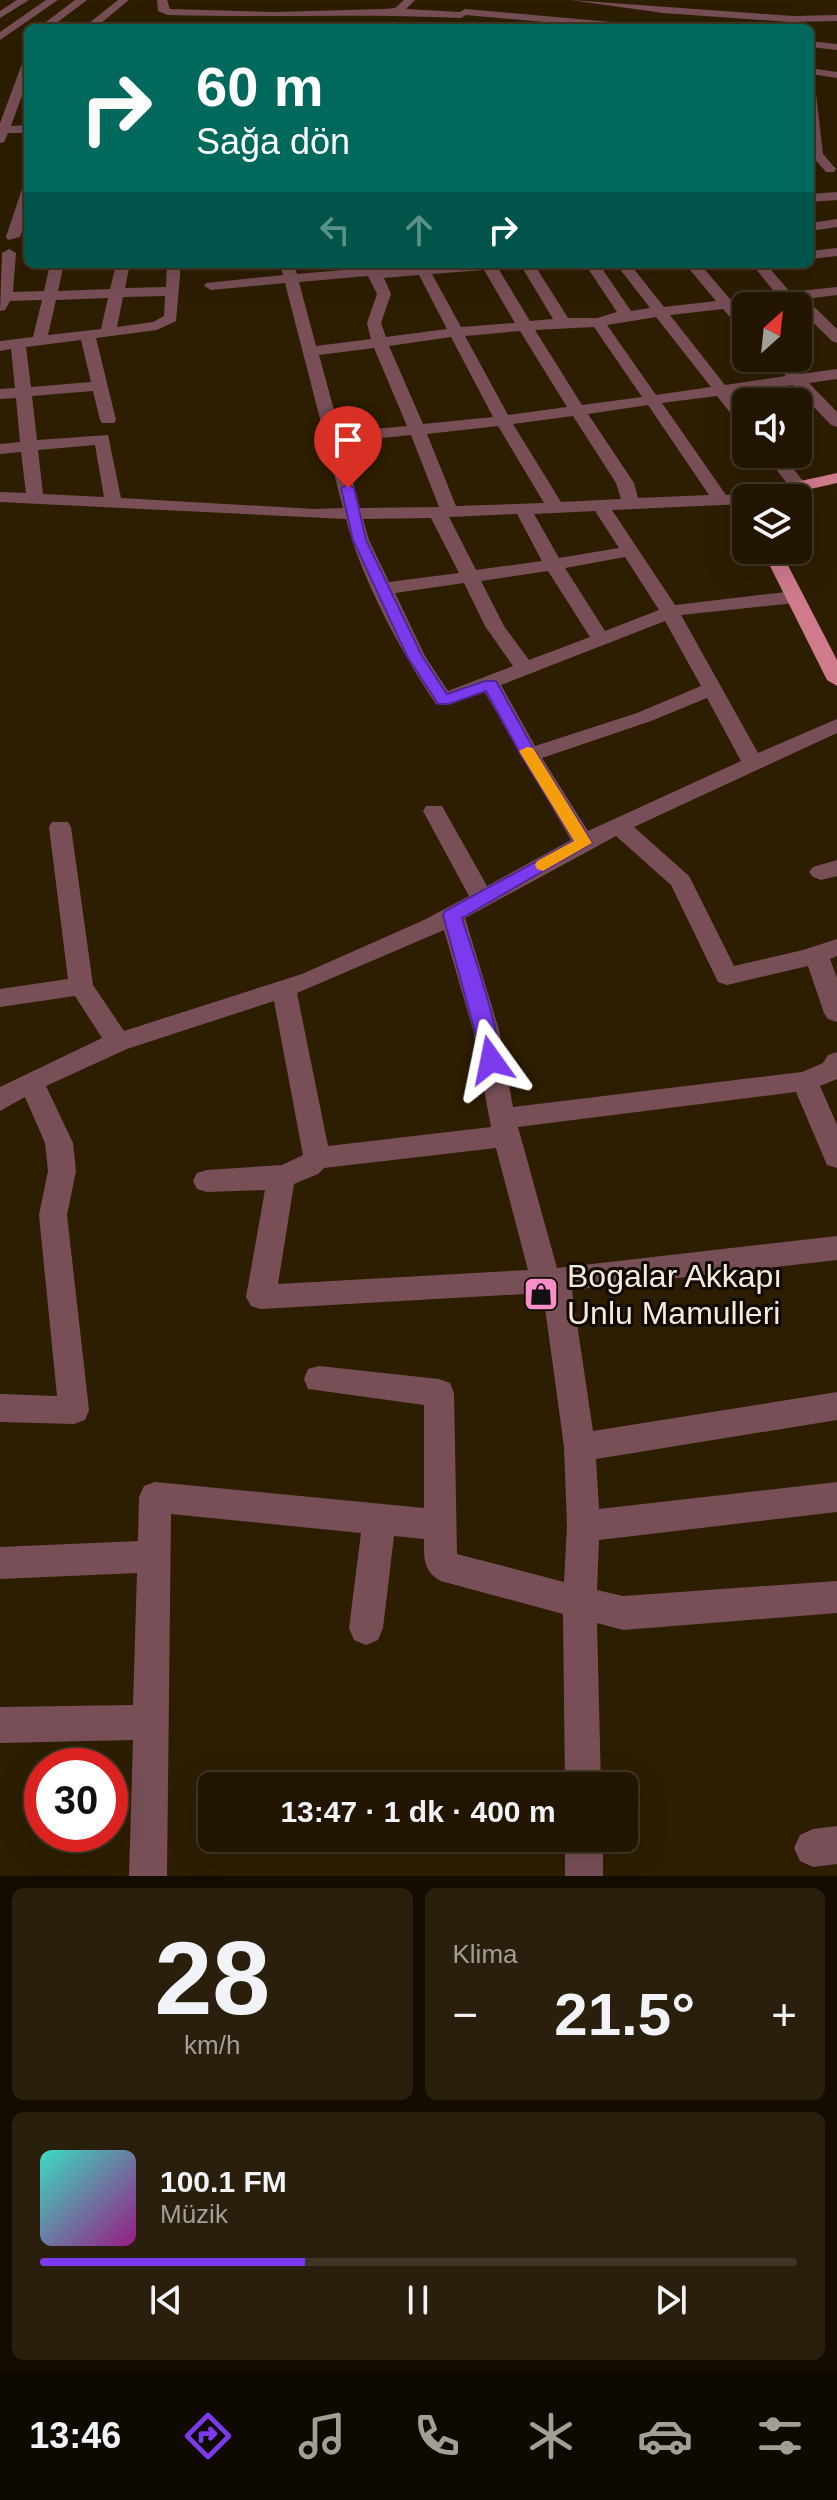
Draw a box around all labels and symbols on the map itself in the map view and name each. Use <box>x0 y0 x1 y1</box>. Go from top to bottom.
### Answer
north arrow <box>732 292 812 372</box>
pin <box>314 406 382 488</box>
position arrow <box>449 1018 533 1102</box>
place label: Bogalar Akkapı Unlu Mamulleri <box>567 1258 782 1331</box>
shop icon: Bogalar Akkapı Unlu Mamulleri <box>522 1275 560 1313</box>
speed limit sign: 30 <box>24 1748 128 1852</box>

